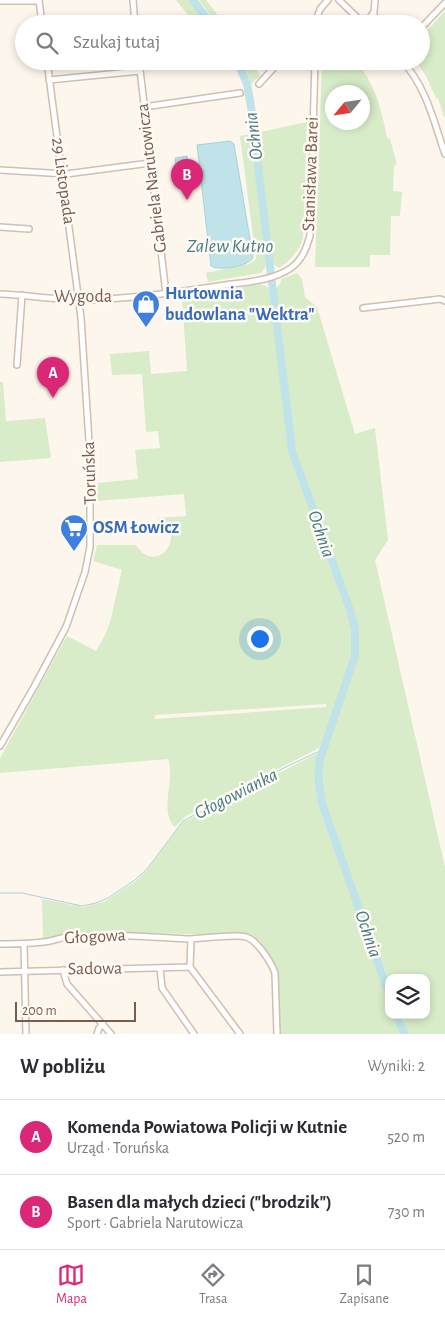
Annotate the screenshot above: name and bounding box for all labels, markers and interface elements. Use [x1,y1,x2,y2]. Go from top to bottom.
search box [15,15,430,70]
icon: search [33,29,61,57]
text: Szukaj tutaj [73,33,160,52]
north arrow [325,85,370,130]
street label: Gabriela Narutowicza [134,102,170,254]
water label: Ochnia [242,111,266,161]
street label: Stanisława Barei [300,116,322,232]
street label: 29 Listopada [48,136,78,226]
pin: B [171,159,203,200]
water label: Zalew Kutno [187,237,273,256]
place label: Hurtownia budowlana "Wektra" [165,285,315,324]
street label: Wygoda [54,288,112,306]
shop icon: Hurtownia budowlana "Wektra" [131,289,161,328]
pin: A [37,357,69,398]
street label: Toruńska [80,441,100,505]
water label: Ochnia [304,508,338,560]
supermarket icon: OSM Łowicz [59,513,89,552]
place label: OSM Łowicz [93,519,179,537]
your location [247,626,273,652]
water label: Głogowianka [191,765,281,823]
water label: Ochnia [351,908,385,960]
street label: Głogowa [64,926,126,948]
street label: Sadowa [68,960,122,978]
map controls [385,974,430,1019]
button: layers [385,974,430,1019]
scale bar [15,999,136,1022]
text: 200 m [22,1004,57,1018]
text: W pobliżu [20,1056,105,1077]
text: Wyniki: 2 [367,1058,425,1074]
text: Komenda Powiatowa Policji w Kutnie [67,1118,347,1137]
text: A [31,1129,41,1145]
text: 520 m [387,1129,425,1145]
text: Urząd · Toruńska [67,1140,169,1156]
text: Basen dla małych dzieci ("brodzik") [67,1193,332,1212]
text: B [31,1204,41,1220]
text: 730 m [388,1204,425,1220]
text: Sport · Gabriela Narutowicza [67,1215,243,1231]
tab: Mapa [56,1261,87,1308]
tab: Trasa [199,1261,227,1308]
tab: Zapisane [339,1261,389,1308]

